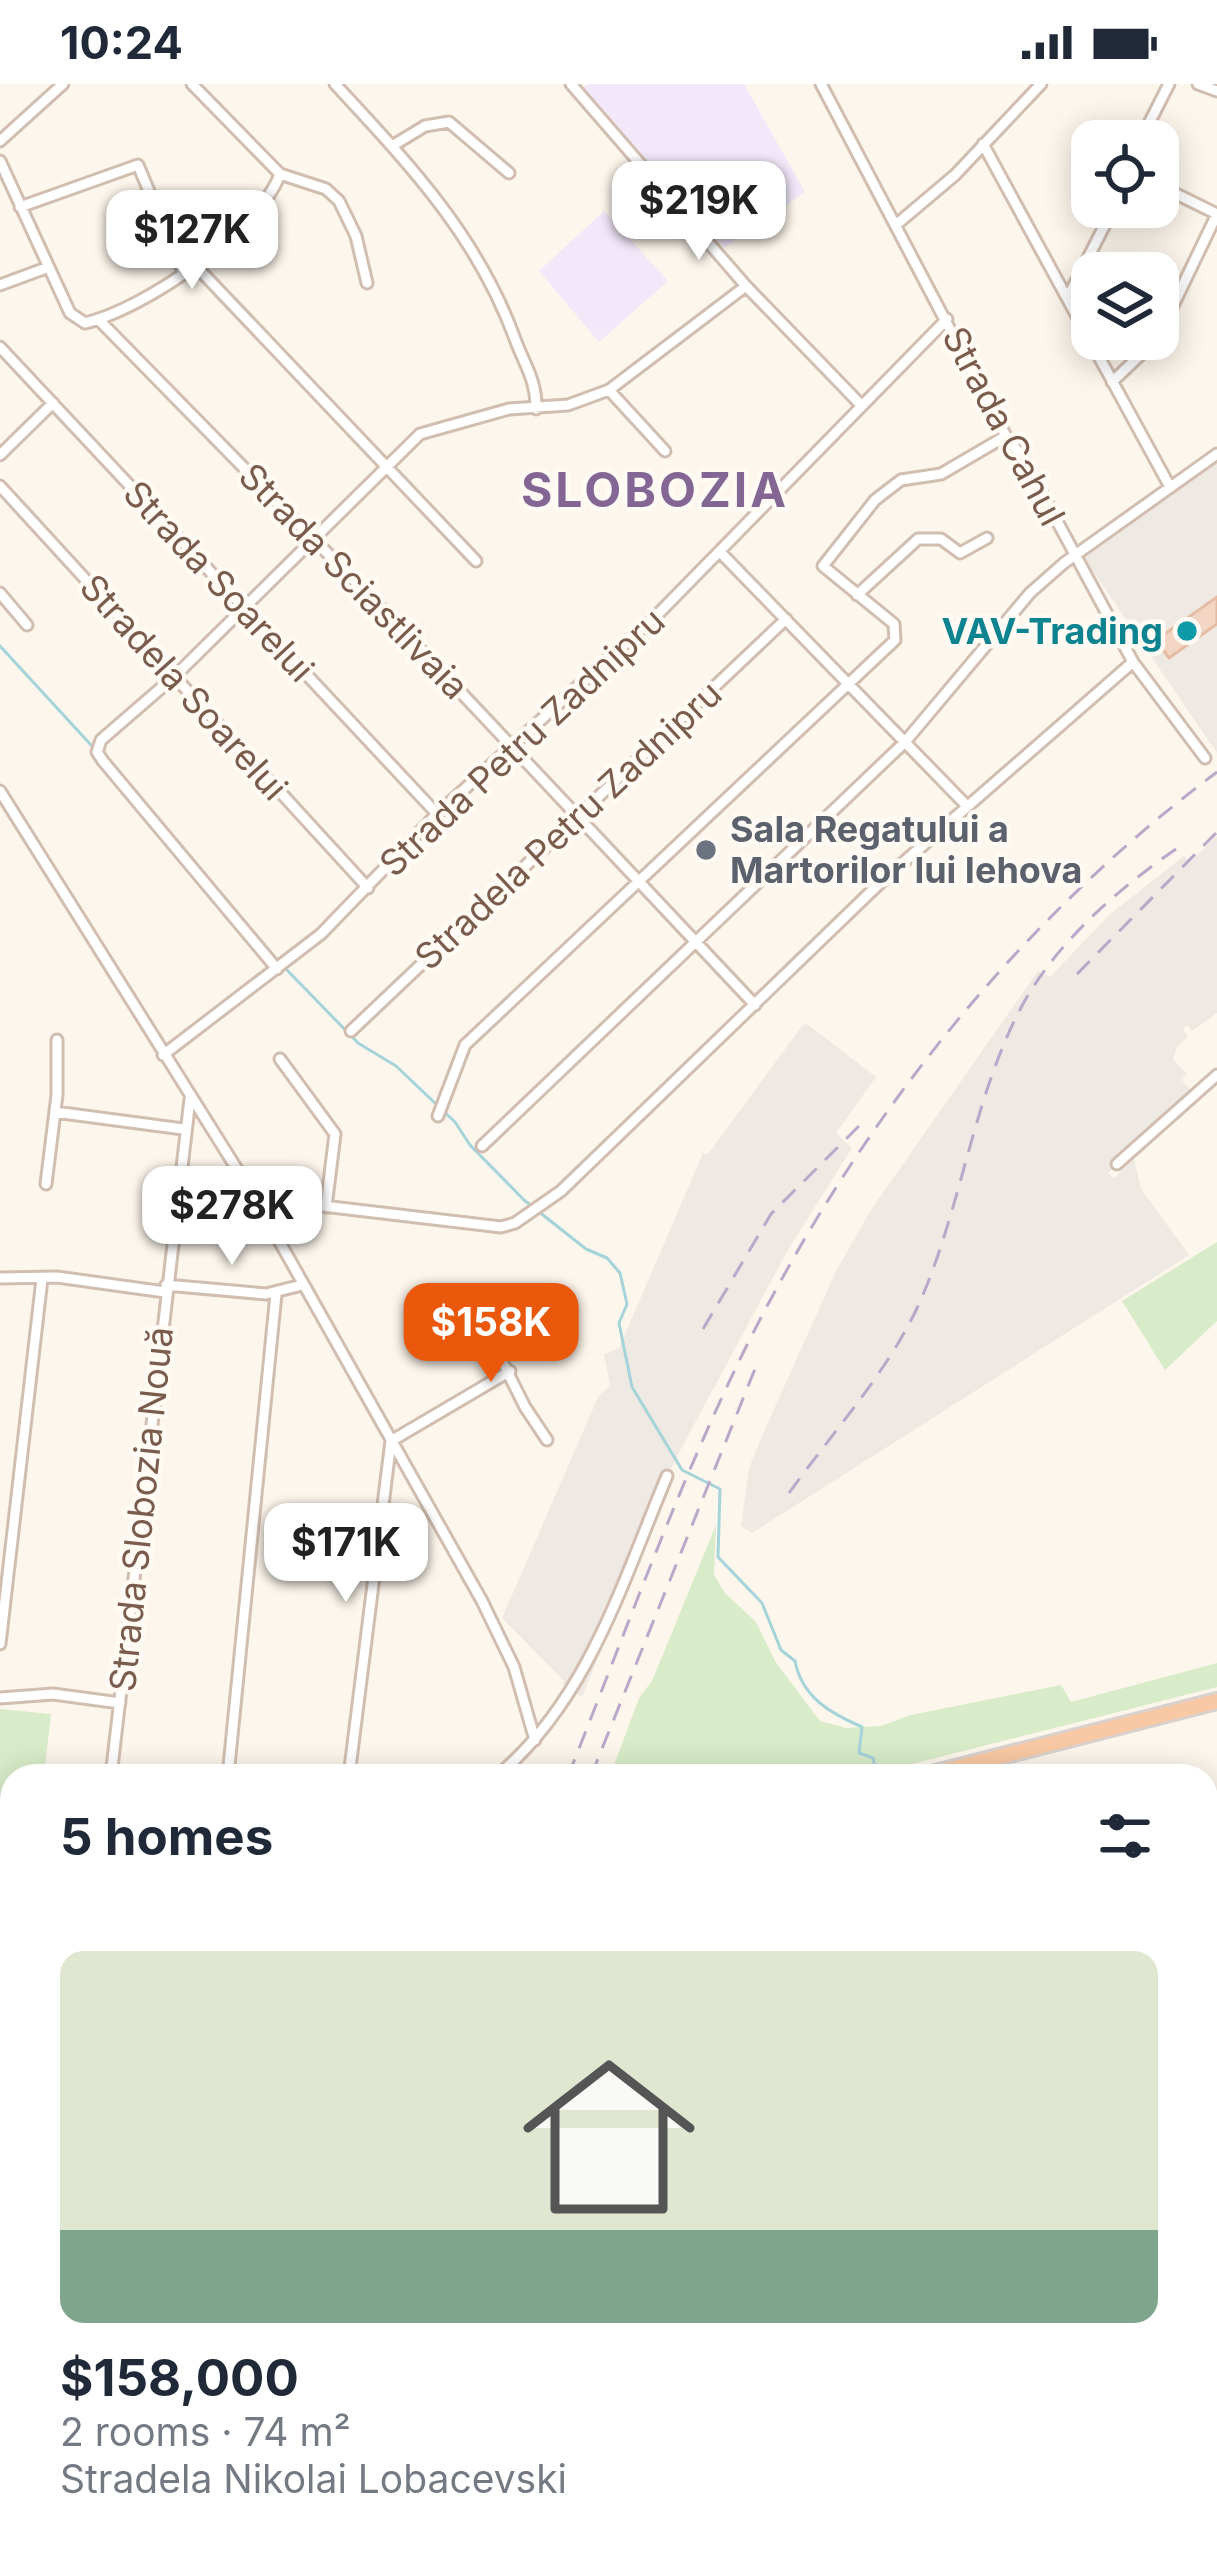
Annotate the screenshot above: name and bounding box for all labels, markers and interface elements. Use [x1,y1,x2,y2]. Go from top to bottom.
text: 10:24 [60,15,183,70]
map controls [1071,120,1179,360]
button: locate [1071,120,1179,228]
pin: $219K [615,161,783,263]
text: $219K [639,176,759,223]
pin: $127K [108,190,276,292]
text: $127K [133,205,251,252]
button: layers [1071,252,1179,360]
street label: Strada Cahul [933,319,1075,533]
street label: Strada Sciastlivaia [230,454,478,708]
district label: SLOBOZIA [521,460,789,519]
street label: Strada Soarelui [115,471,323,691]
street label: Stradela Soarelui [71,565,297,809]
street label: Strada Petru Zadnipru [370,599,674,885]
place label: VAV-Trading [941,609,1163,653]
marker: VAV-Trading [1174,618,1200,644]
street label: Stradela Petru Zadnipru [406,671,730,979]
place label: Sala Regatului a Martorilor lui Iehova [730,807,1082,892]
marker: Sala Regatului a Martorilor lui Iehova [693,837,719,863]
pin: $278K [148,1166,316,1268]
text: $278K [169,1181,295,1228]
pin: $158K [407,1283,575,1385]
text: $158K [431,1298,551,1345]
street label: Strada Slobozia Nouă [100,1324,182,1694]
pin: $171K [262,1503,430,1605]
text: $171K [291,1518,401,1565]
icon: filters [1092,1803,1158,1869]
text: 5 homes [60,1806,273,1867]
icon: home [501,2029,717,2245]
text: $158,000 [60,2347,299,2408]
text: 2 rooms · 74 m² [60,2408,351,2455]
text: Stradela Nikolai Lobacevski [60,2455,567,2502]

